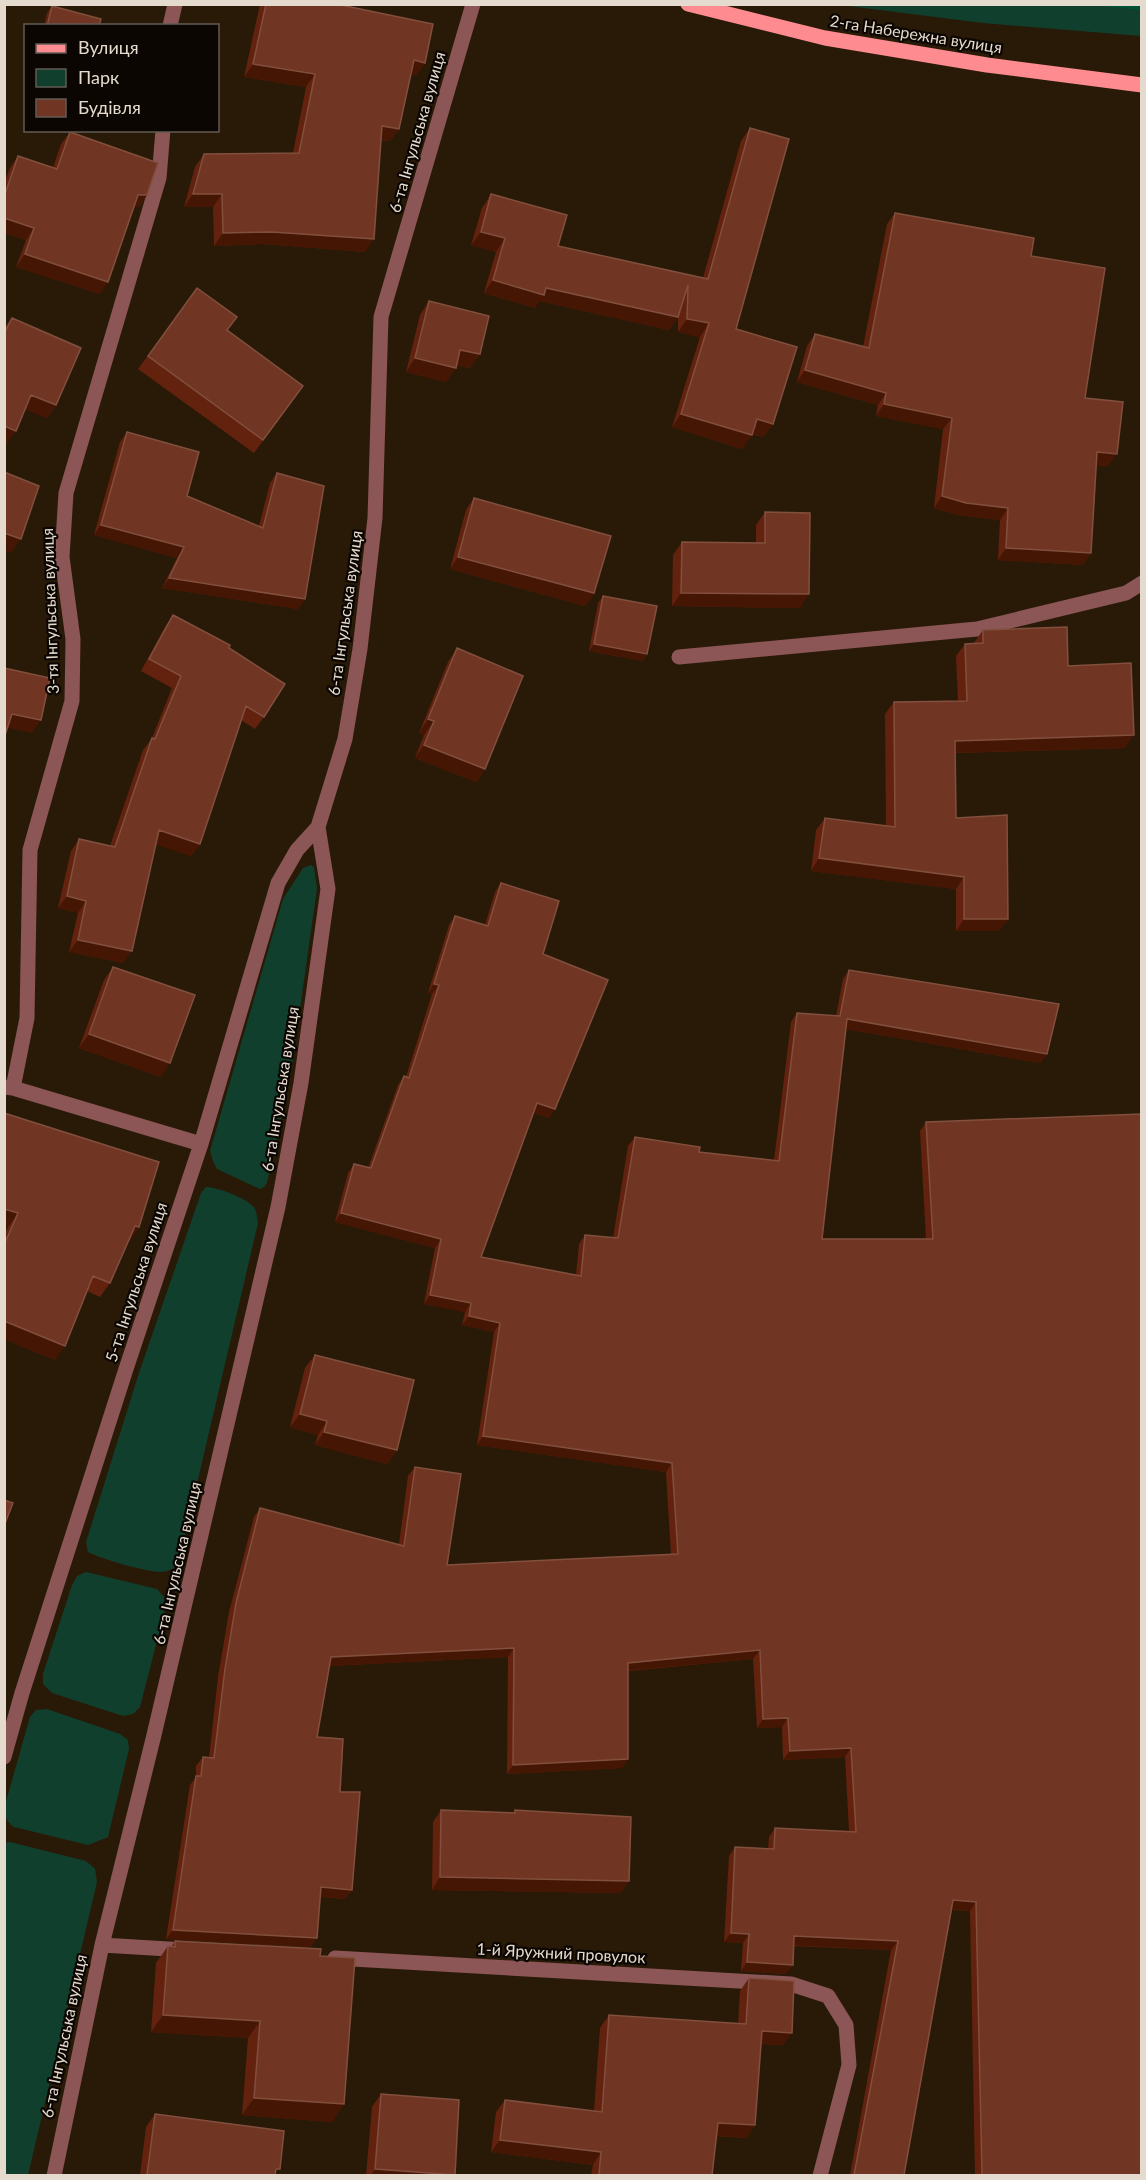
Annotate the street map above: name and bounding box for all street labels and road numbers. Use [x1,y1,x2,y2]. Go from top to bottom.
street label: 2-га Набережна вулиця [829,11,1003,56]
street label: 6-та Інгульська вулиця [384,49,449,214]
street label: 3-тя Інгульська вулиця [37,528,62,694]
street label: 6-та Інгульська вулиця [324,529,365,697]
street label: 6-та Інгульська вулиця [257,1005,302,1173]
street label: 5-та Інгульська вулиця [101,1200,170,1364]
street label: 6-та Інгульська вулиця [149,1480,204,1646]
street label: 1-й Яружний провулок [476,1939,647,1966]
street label: 6-та Інгульська вулиця [37,1953,90,2119]

